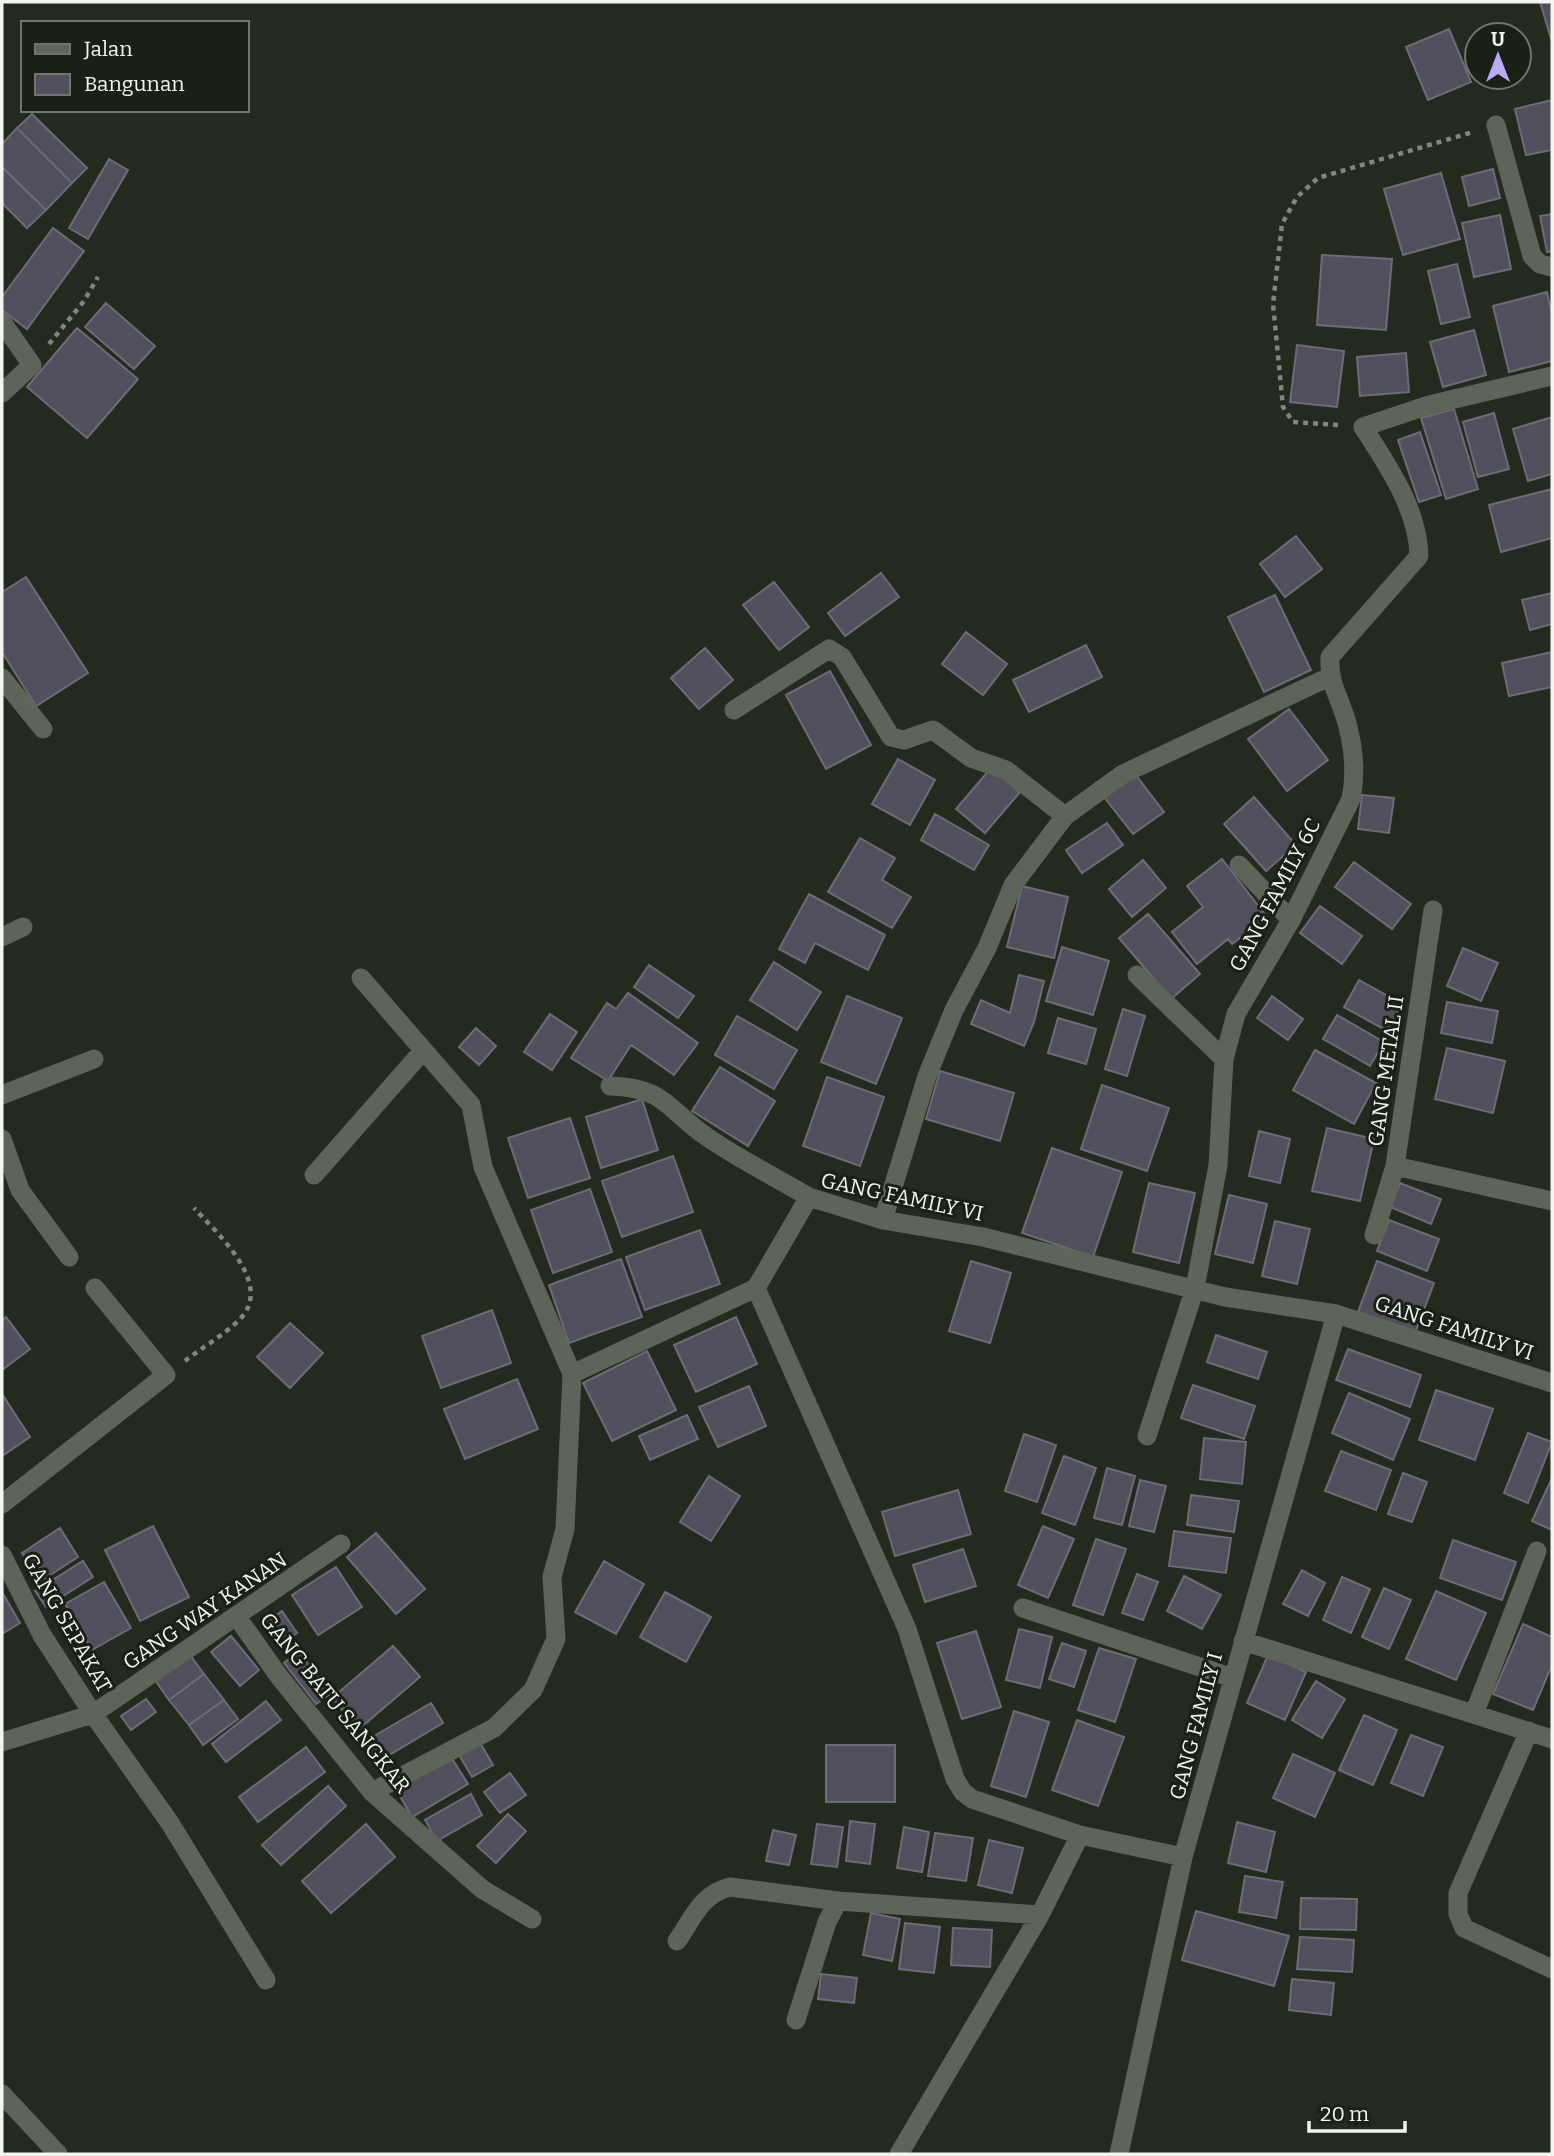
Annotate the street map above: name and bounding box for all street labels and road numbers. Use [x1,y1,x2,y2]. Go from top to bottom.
street label: GANG FAMILY 6C [1224,814,1326,976]
street label: GANG METAL II [1363,994,1409,1148]
street label: GANG FAMILY VI [818,1167,986,1227]
street label: GANG FAMILY VI [1371,1290,1537,1366]
street label: GANG WAY KANAN [118,1547,292,1675]
street label: GANG SEPAKAT [17,1549,117,1697]
street label: GANG BATU SANGKAR [254,1608,416,1799]
street label: GANG FAMILY I [1164,1650,1228,1802]

